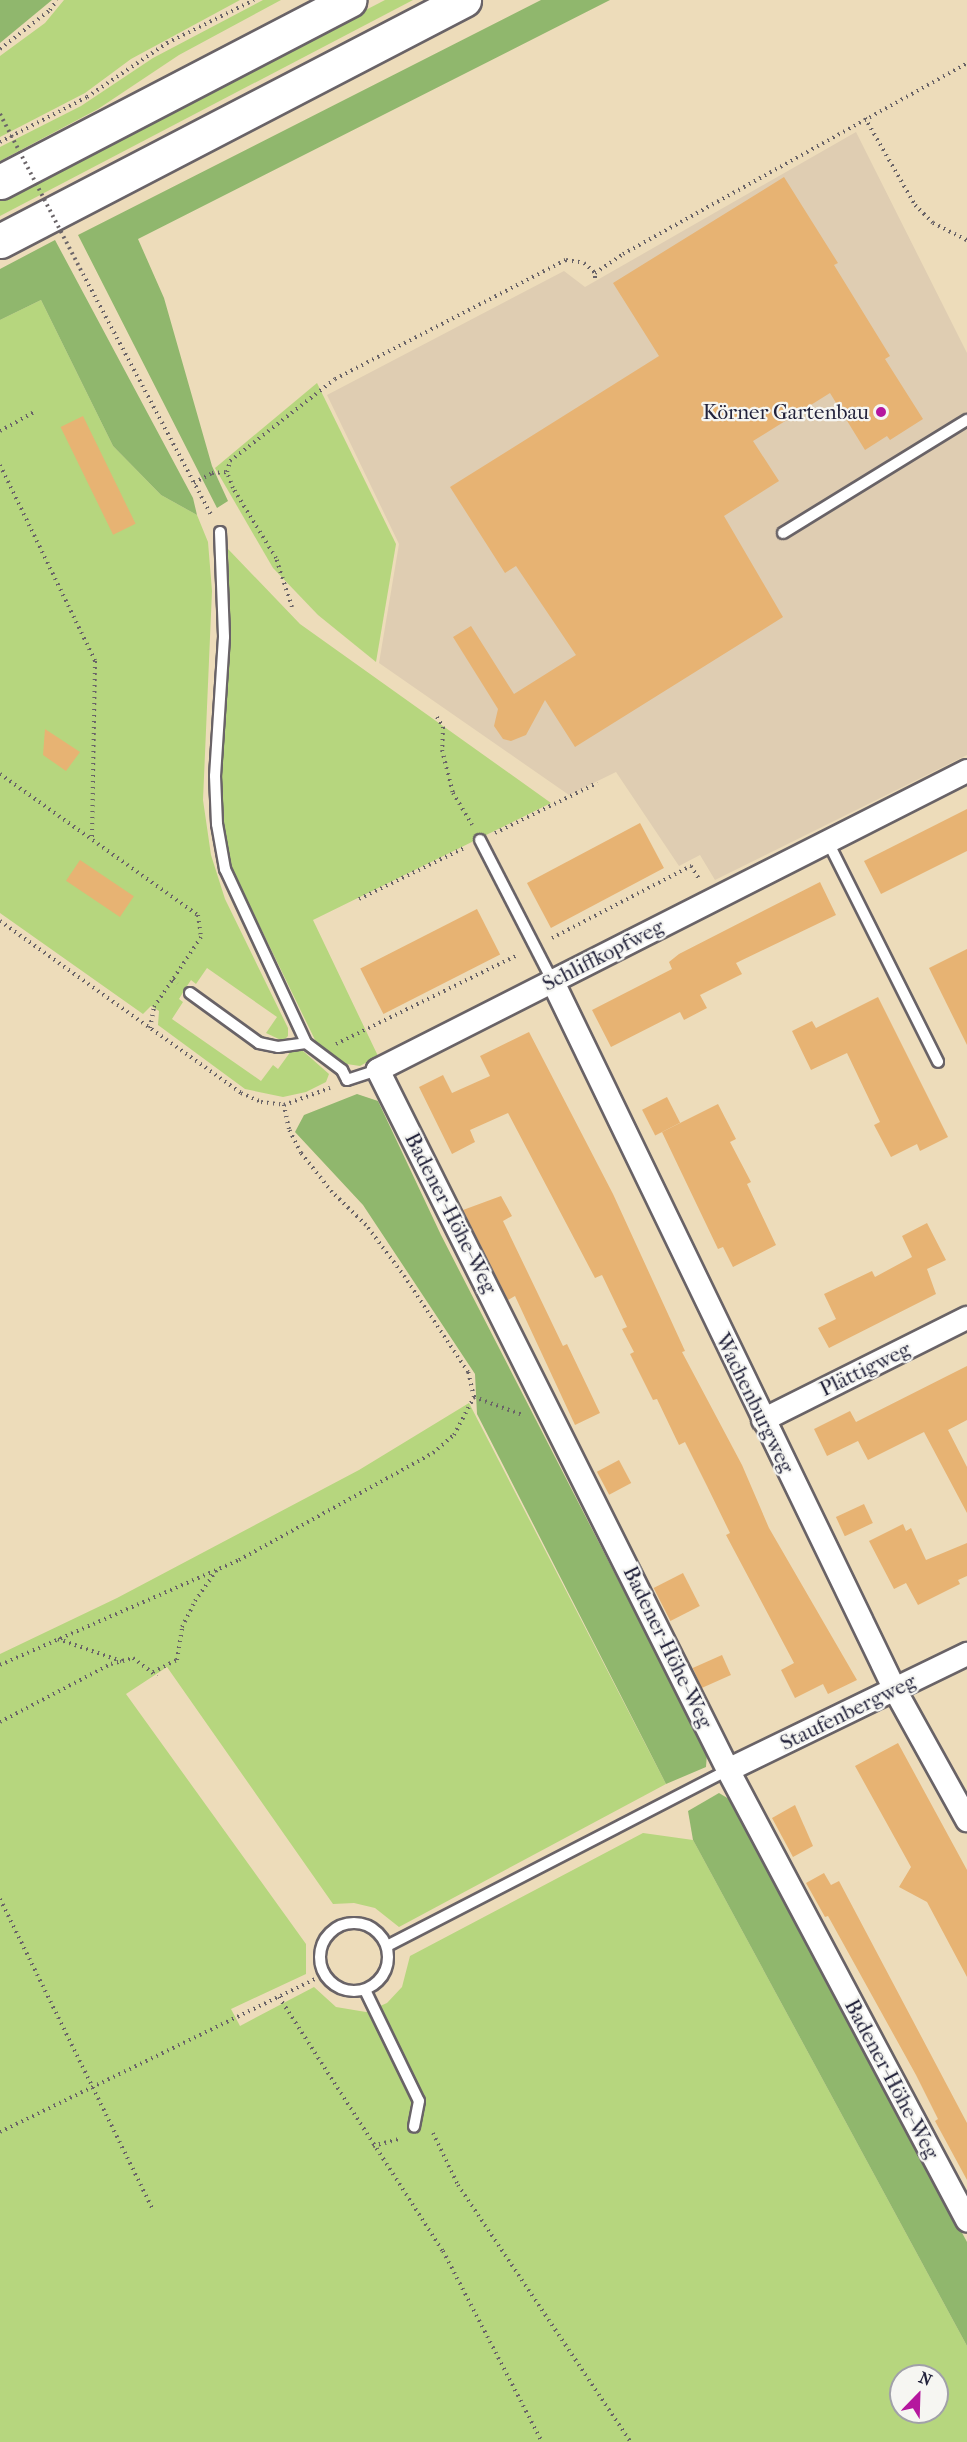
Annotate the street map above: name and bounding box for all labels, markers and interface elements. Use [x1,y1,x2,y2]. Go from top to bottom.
place label: Körner Gartenbau [703,399,869,425]
marker: Körner Gartenbau [874,405,888,419]
street label: Schliffkopfweg [538,914,668,996]
street label: Badener-Höhe-Weg [400,1128,502,1298]
street label: Wachenburgweg [710,1329,800,1477]
street label: Plättigweg [816,1336,914,1402]
street label: Badener-Höhe-Weg [618,1562,718,1732]
street label: Staufenbergweg [776,1668,920,1756]
street label: Badener-Höhe-Weg [839,1995,945,2163]
north arrow [889,2364,949,2424]
text: N [916,2368,935,2390]

